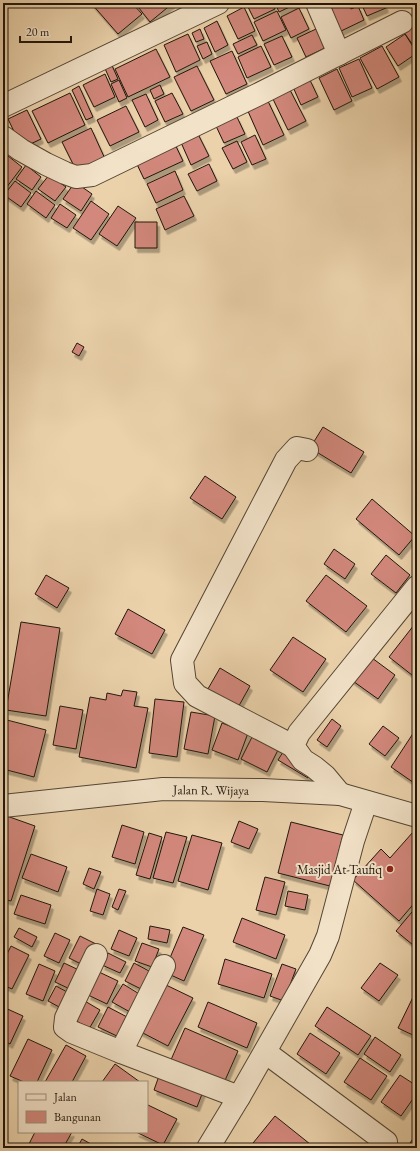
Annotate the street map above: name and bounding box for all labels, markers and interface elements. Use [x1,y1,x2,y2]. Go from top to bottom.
scale bar [20,18,71,44]
text: 20 m [26,24,50,40]
street label: Jalan R. Wijaya [172,781,250,799]
place label: Masjid At-Taufiq [297,861,382,878]
marker: Masjid At-Taufiq [385,864,395,874]
legend [18,1081,148,1133]
text: Jalan [53,1089,78,1105]
text: Bangunan [54,1109,102,1125]

